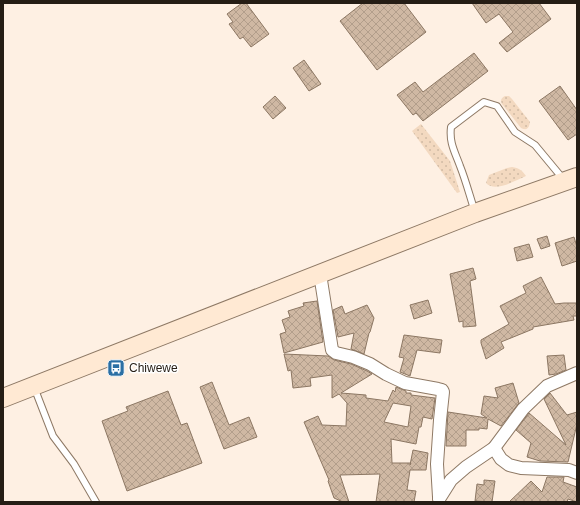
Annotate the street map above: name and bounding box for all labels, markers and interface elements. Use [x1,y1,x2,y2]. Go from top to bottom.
bus stop icon: Chiwewe [106,358,126,378]
place label: Chiwewe [129,361,178,375]

